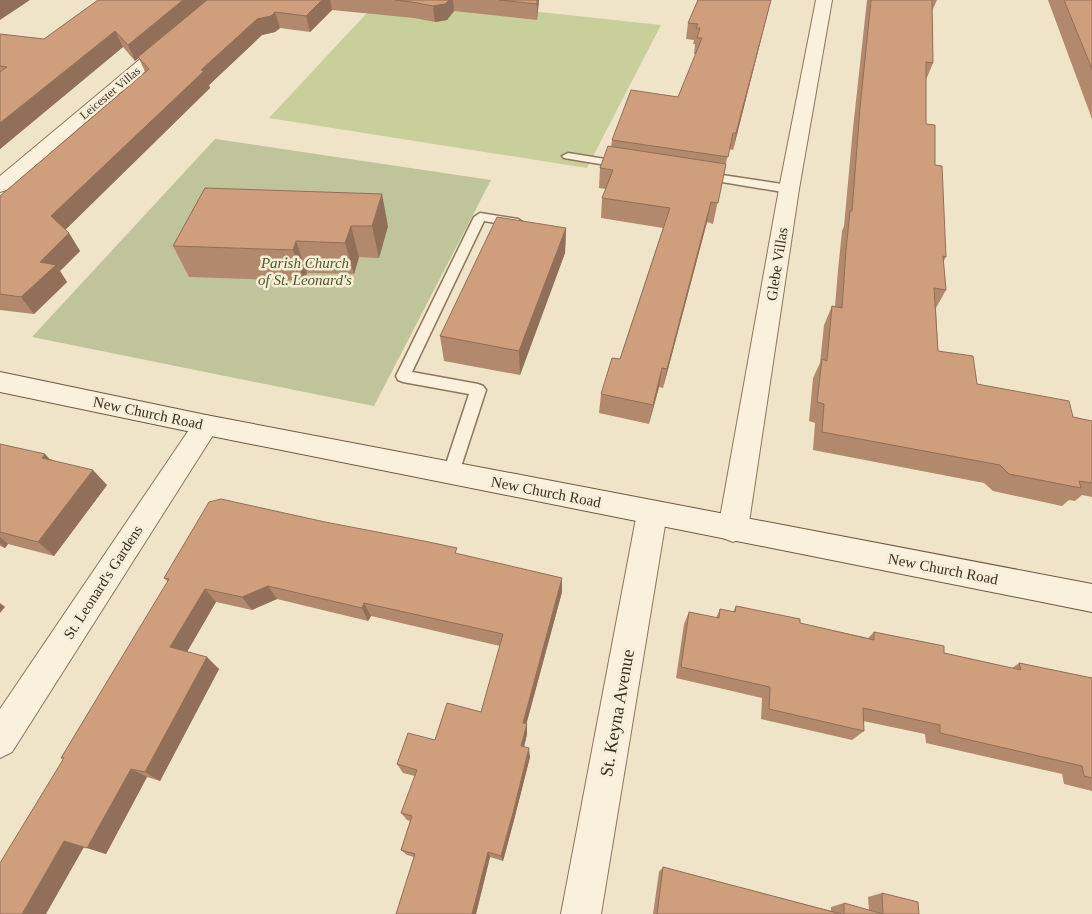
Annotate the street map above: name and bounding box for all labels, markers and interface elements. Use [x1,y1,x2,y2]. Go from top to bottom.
street label: Leicester Villas [77,63,143,122]
street label: Glebe Villas [763,226,791,302]
park label: Parish Church of St. Leonard's [258,255,352,288]
street label: New Church Road [92,394,205,433]
street label: New Church Road [490,473,603,511]
street label: St. Leonard's Gardens [60,522,146,642]
street label: New Church Road [887,550,1000,588]
street label: St. Keyna Avenue [596,648,638,778]

